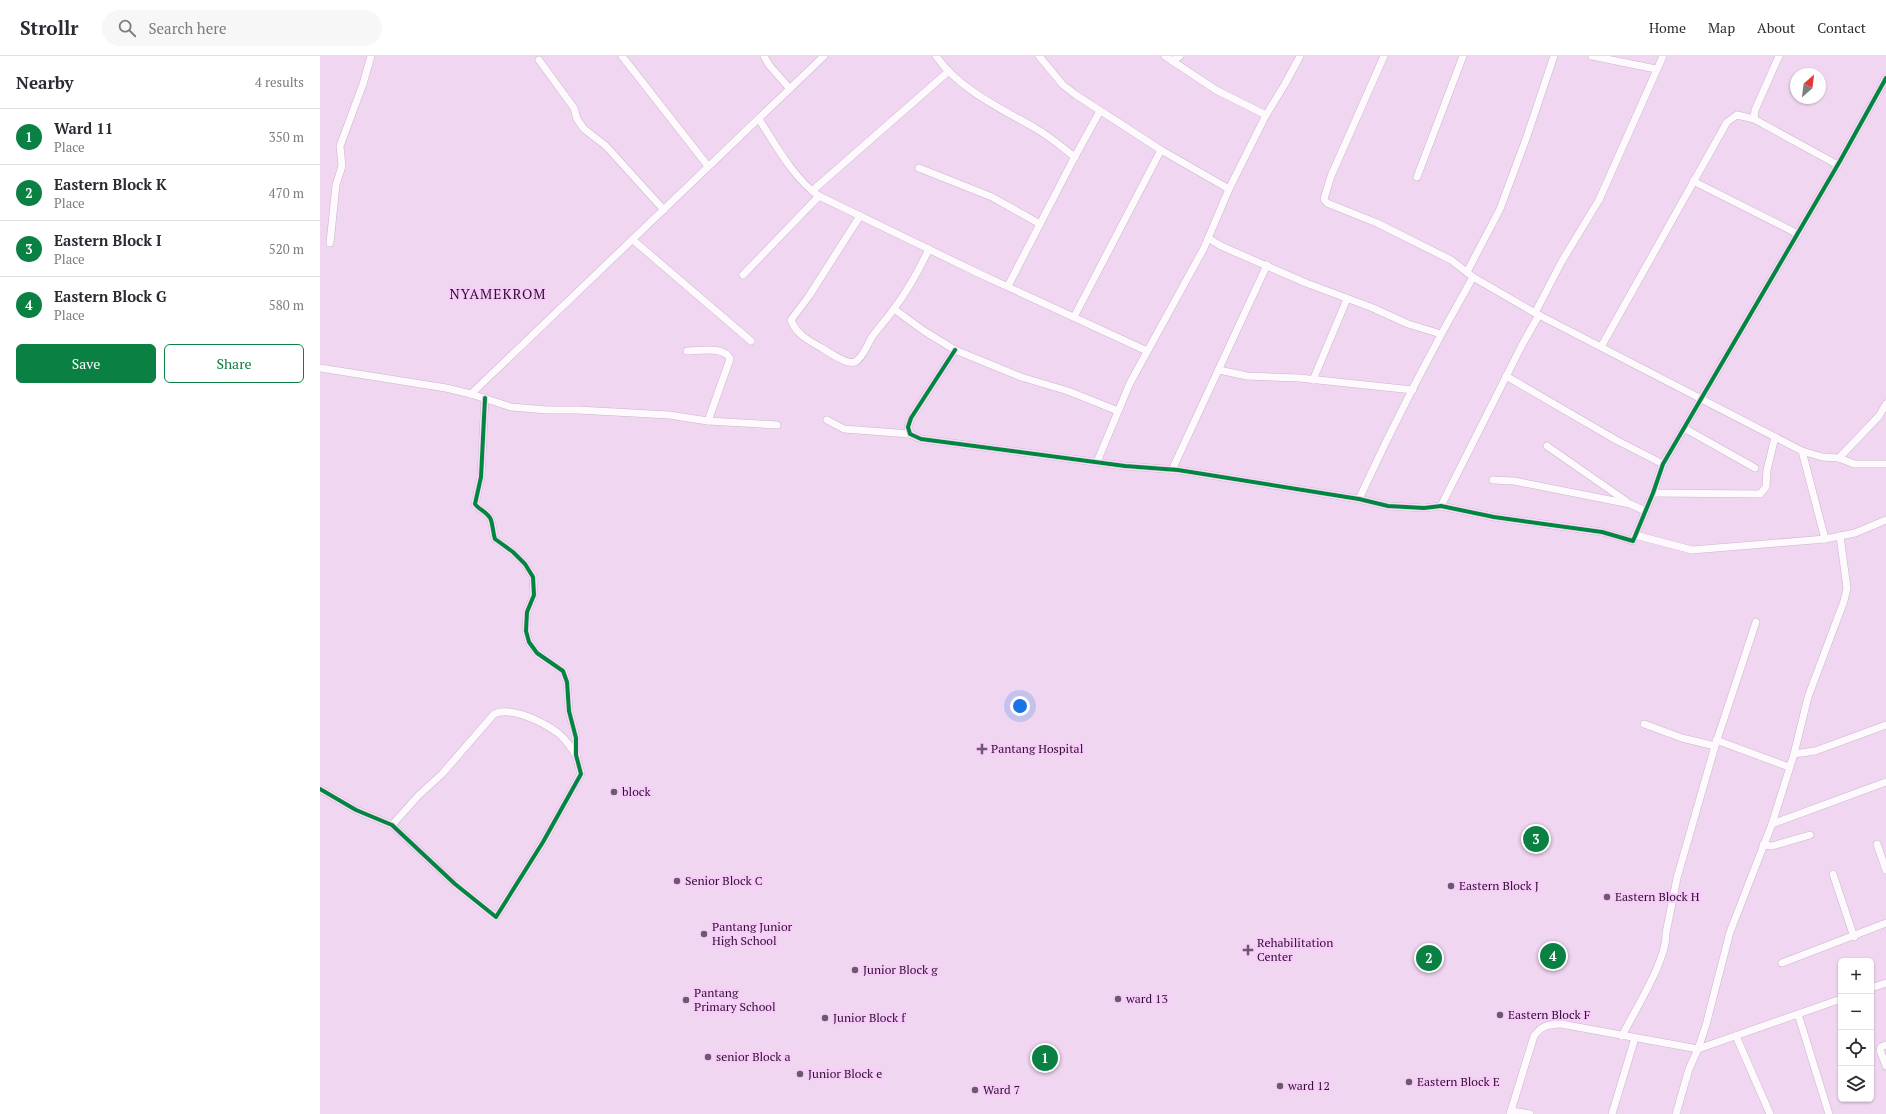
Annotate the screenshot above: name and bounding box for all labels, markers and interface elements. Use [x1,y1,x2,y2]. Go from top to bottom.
search box [102,10,382,46]
text: Strollr [20,15,78,40]
icon: search [116,17,138,39]
text: Search here [148,18,226,38]
text: Home [1649,18,1686,37]
text: Map [1708,18,1735,37]
text: About [1757,18,1795,37]
text: Contact [1817,18,1866,37]
north arrow [1790,68,1826,104]
text: Nearby [16,71,74,94]
text: 4 results [255,73,304,91]
text: Ward 11 [54,118,113,138]
text: 1 [25,128,33,146]
text: 350 m [269,128,304,146]
text: Place [54,138,85,156]
text: Eastern Block K [54,174,167,194]
text: 2 [25,184,33,202]
text: 470 m [269,184,304,202]
text: Place [54,194,85,212]
text: Eastern Block I [54,230,162,250]
text: 3 [25,240,33,258]
text: 520 m [269,240,304,258]
text: Place [54,250,85,268]
district label: NYAMEKROM [450,284,546,303]
text: Eastern Block G [54,286,167,306]
text: 4 [25,296,33,314]
text: 580 m [269,296,304,314]
text: Place [54,306,85,324]
button: Save [16,344,156,383]
button: Share [164,344,304,383]
your location [1010,696,1030,716]
place label: Pantang Hospital [991,741,1084,756]
marker: Pantang Hospital [976,743,988,755]
place label: block [622,784,651,799]
marker: block [609,787,619,797]
pin: 3 [1523,824,1549,854]
place label: Senior Block C [685,873,763,888]
marker: Senior Block C [672,876,682,886]
place label: Eastern Block J [1459,878,1539,893]
marker: Eastern Block J [1446,881,1456,891]
place label: Eastern Block H [1615,889,1700,904]
marker: Eastern Block H [1602,892,1612,902]
place label: Pantang Junior High School [712,919,793,948]
marker: Pantang Junior High School [699,929,709,939]
place label: Rehabilitation Center [1257,935,1333,964]
pin: 4 [1540,941,1566,971]
pin: 2 [1416,943,1442,973]
marker: Rehabilitation Center [1242,944,1254,956]
map controls [1838,958,1874,1102]
button: + [1838,958,1874,994]
place label: Junior Block g [863,962,938,977]
marker: Junior Block g [850,965,860,975]
place label: Pantang Primary School [694,985,776,1014]
place label: ward 13 [1125,991,1168,1006]
marker: ward 13 [1113,994,1123,1004]
button: − [1838,994,1874,1030]
marker: Pantang Primary School [681,995,691,1005]
place label: Eastern Block F [1508,1007,1590,1022]
place label: Junior Block f [833,1010,906,1025]
marker: Eastern Block F [1495,1010,1505,1020]
marker: Junior Block f [820,1013,830,1023]
button: locate [1838,1030,1874,1066]
pin: 1 [1032,1043,1058,1073]
place label: senior Block a [716,1049,791,1064]
marker: senior Block a [703,1052,713,1062]
place label: Junior Block e [808,1066,882,1081]
button: layers [1838,1066,1874,1102]
marker: Junior Block e [795,1069,805,1079]
place label: Eastern Block E [1417,1074,1500,1089]
marker: Eastern Block E [1404,1077,1414,1087]
place label: ward 12 [1287,1078,1330,1093]
marker: ward 12 [1275,1081,1285,1091]
place label: Ward 7 [983,1082,1020,1097]
marker: Ward 7 [970,1085,980,1095]

